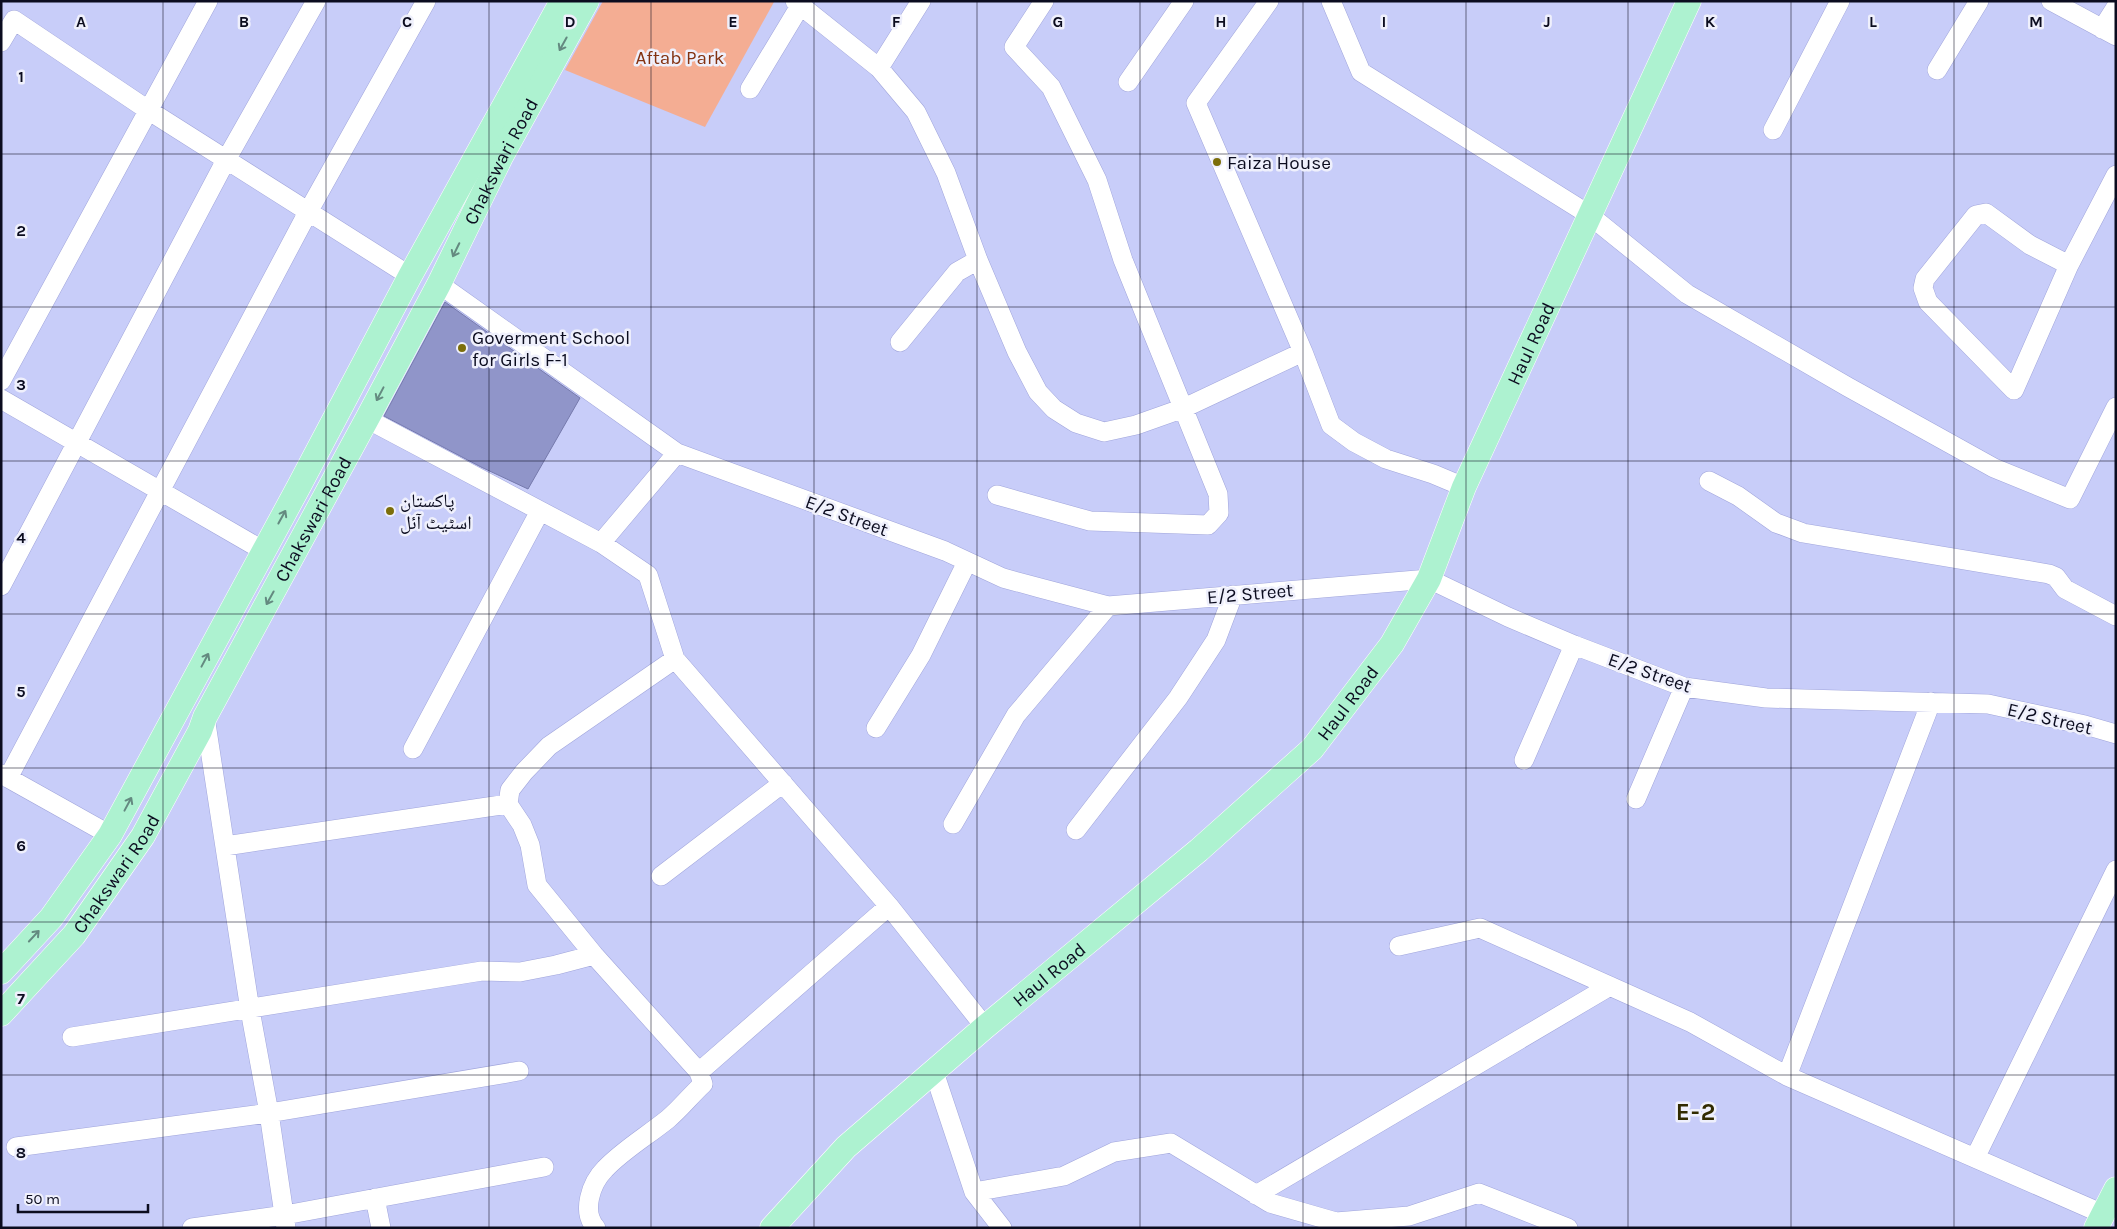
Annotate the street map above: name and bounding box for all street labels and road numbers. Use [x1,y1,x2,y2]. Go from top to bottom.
street label: Chakswari Road [460,95,543,229]
street label: Haul Road [1503,299,1560,389]
street label: Chakswari Road [271,453,356,586]
street label: E/2 Street [802,491,891,541]
street label: E/2 Street [1206,579,1294,609]
street label: E/2 Street [1605,648,1694,697]
street label: Haul Road [1313,661,1384,745]
street label: E/2 Street [2005,699,2094,739]
street label: Chakswari Road [69,811,165,938]
street label: Haul Road [1008,938,1090,1012]

